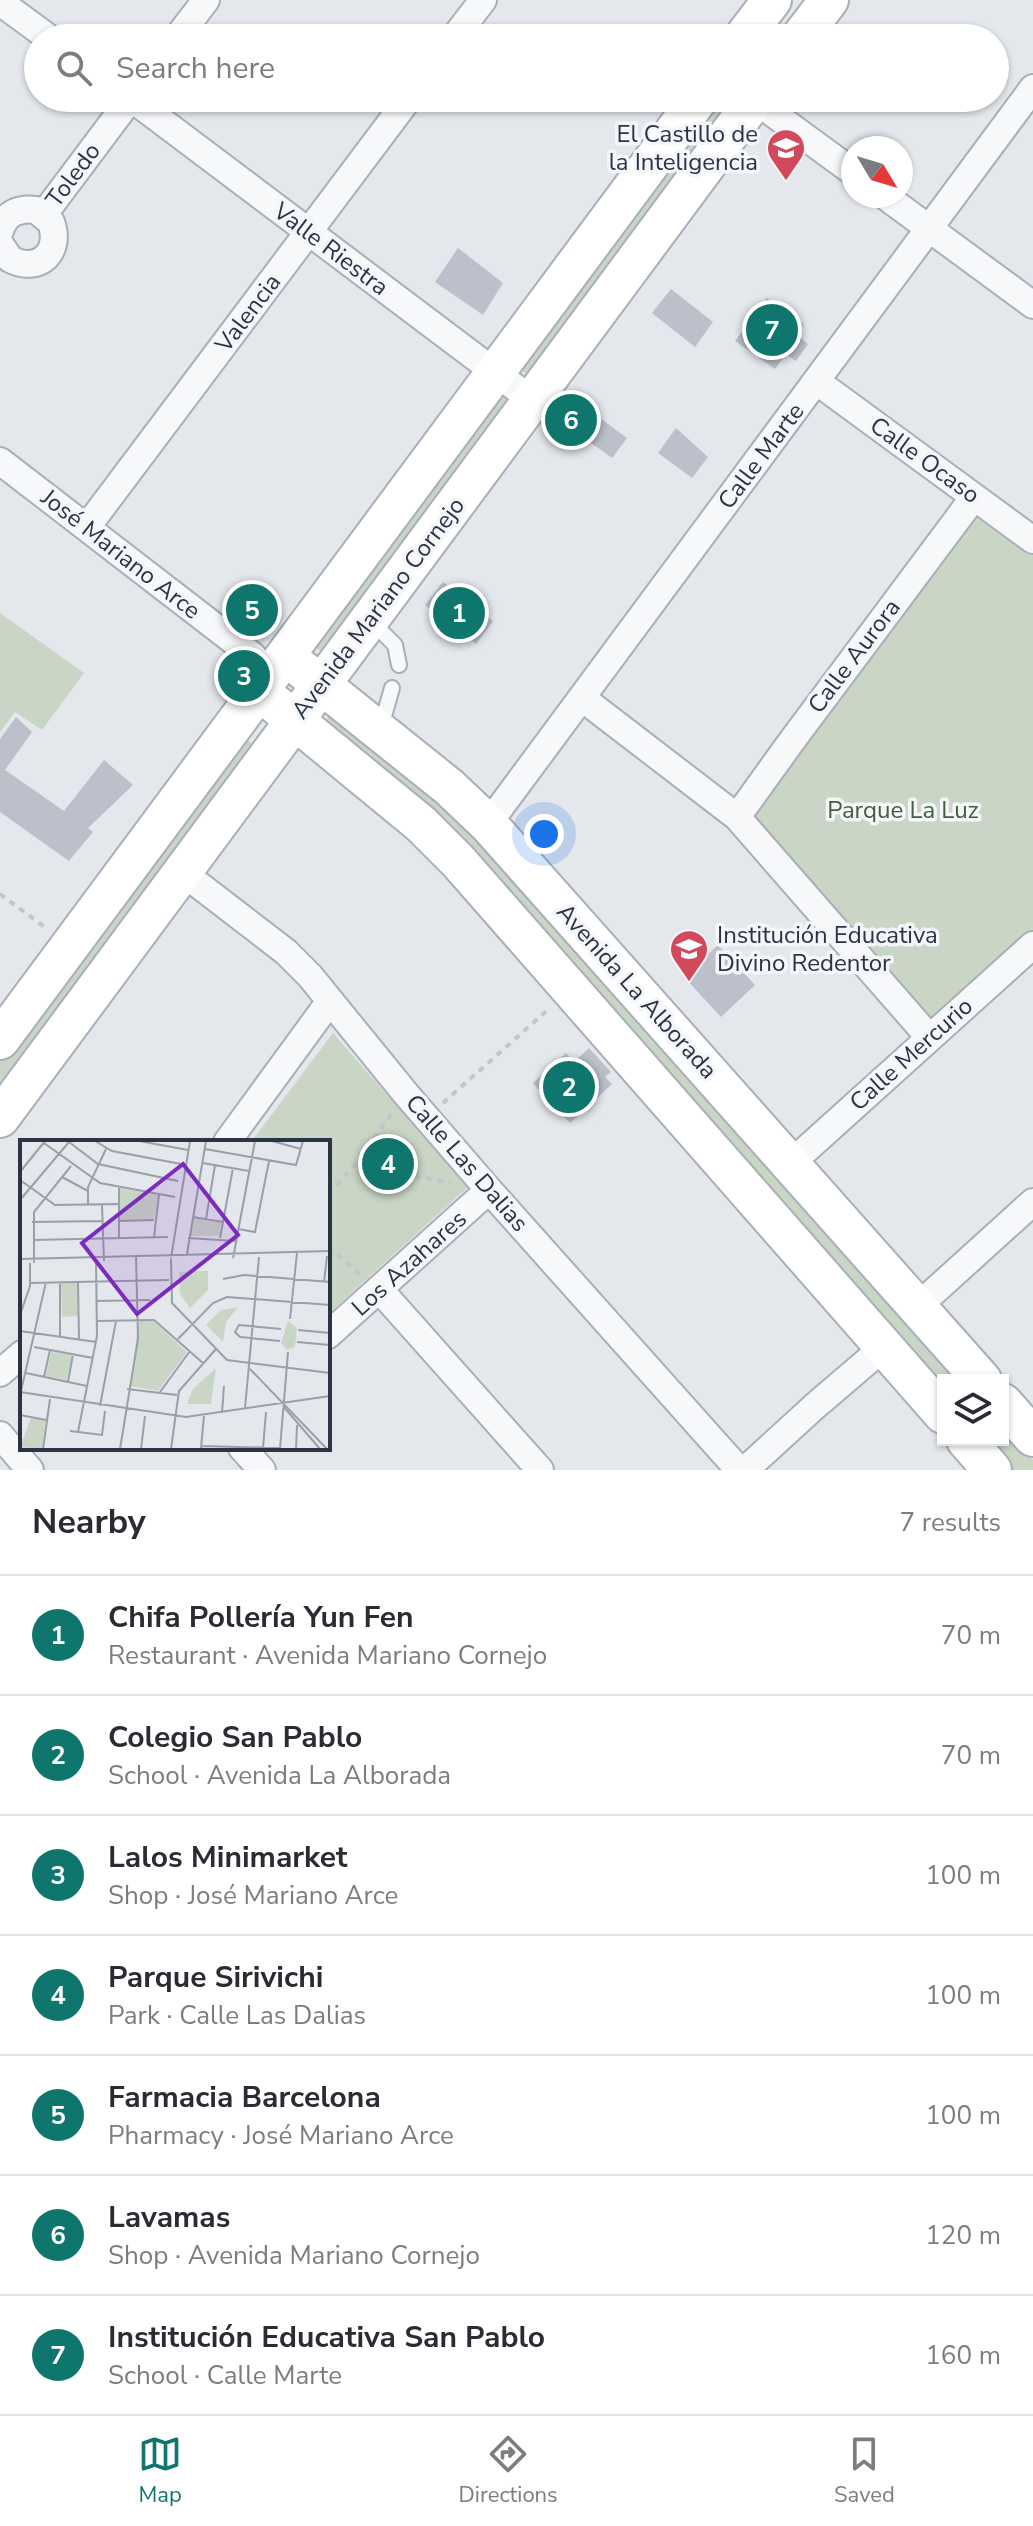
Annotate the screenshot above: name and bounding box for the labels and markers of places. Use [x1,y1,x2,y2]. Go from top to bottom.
place label: El Castillo de la Inteligencia [609,118,758,178]
school or university icon: El Castillo de la Inteligencia [765,127,807,182]
pin: 7 [746,300,798,360]
pin: 6 [545,390,597,450]
pin: 5 [226,580,278,640]
pin: 1 [433,583,485,643]
pin: 3 [218,646,270,706]
place label: Institución Educativa Divino Redentor [717,919,938,979]
school or university icon: Institución Educativa Divino Redentor [668,928,710,983]
pin: 2 [543,1057,595,1117]
pin: 4 [362,1134,414,1194]

